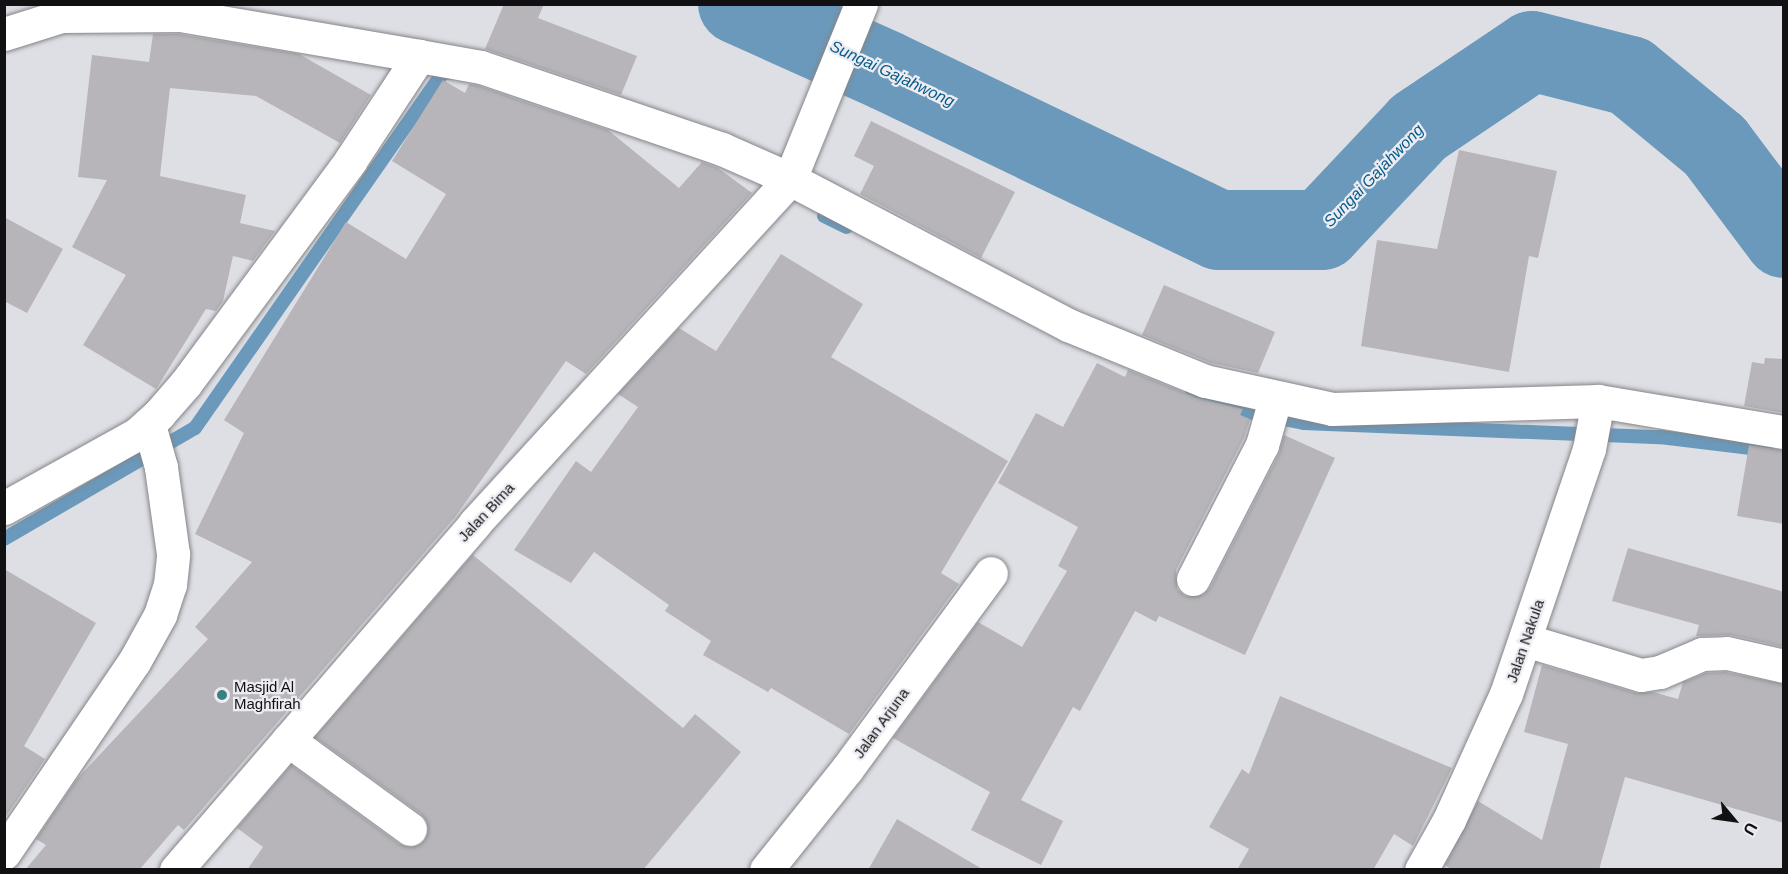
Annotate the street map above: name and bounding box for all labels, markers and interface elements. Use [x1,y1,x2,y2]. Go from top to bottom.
water label: Sungai Gajahwong [827,37,957,111]
water label: Sungai Gajahwong [1320,121,1428,231]
street label: Jalan Bima [454,479,518,545]
street label: Jalan Nakula [1502,597,1548,685]
place label: Masjid Al Maghfirah [234,677,301,712]
street label: Jalan Arjuna [849,684,913,762]
marker: Masjid Al Maghfirah [215,688,229,702]
north arrow [1704,790,1764,850]
text: U [1740,820,1760,838]

